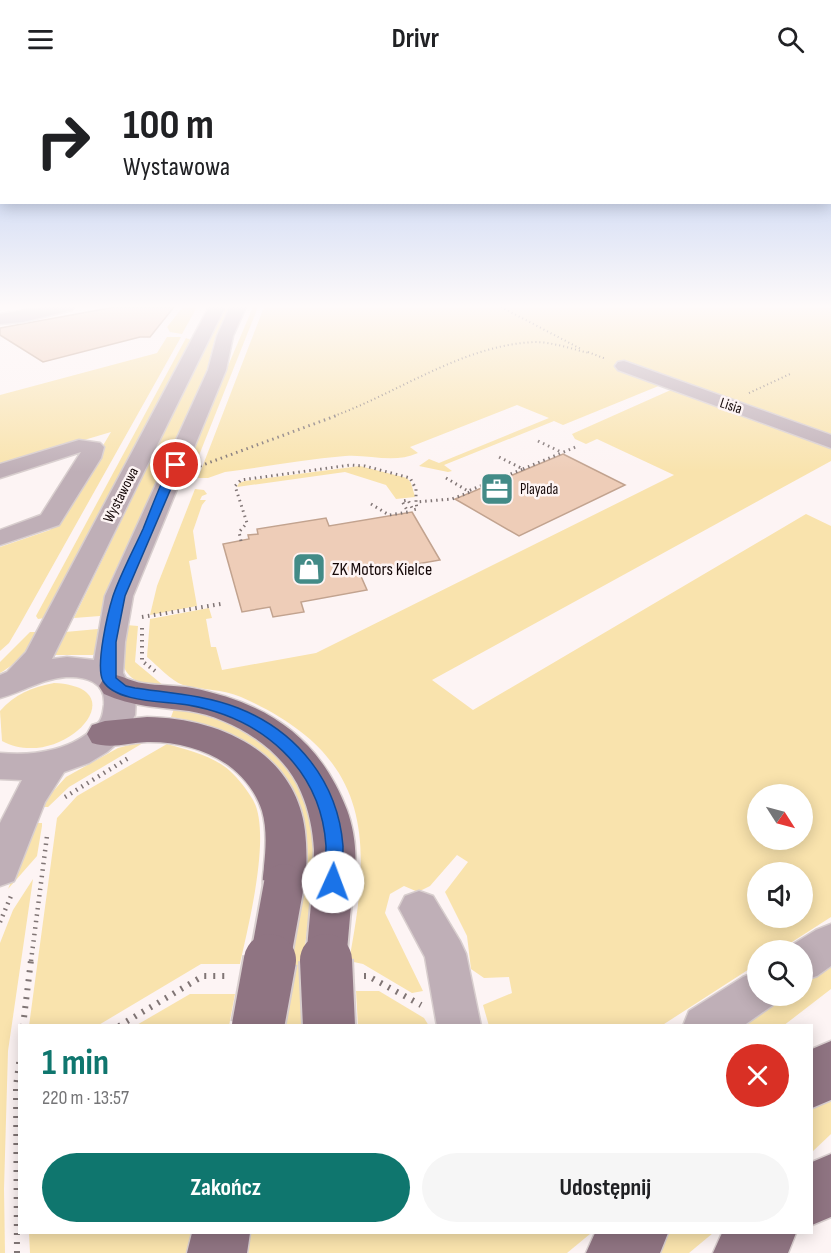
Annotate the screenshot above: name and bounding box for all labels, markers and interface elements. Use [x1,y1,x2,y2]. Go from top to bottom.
icon: menu [24,23,57,56]
text: Drivr [392,23,439,55]
icon: search [774,23,807,56]
text: 100 m [123,100,214,151]
icon: right [24,102,102,180]
text: Wystawowa [123,151,230,183]
street label: Lisia [717,394,745,419]
pin [150,439,201,490]
icon: arrive [159,448,192,481]
street label: Wystawowa [99,464,143,526]
office icon: Playada [479,471,515,507]
place label: Playada [520,480,558,499]
shop icon: ZK Motors Kielce [291,551,327,587]
place label: ZK Motors Kielce [332,559,432,580]
north arrow [747,784,813,850]
map controls [747,784,813,1006]
position arrow [301,850,365,914]
button: sound [747,862,813,928]
button: search [747,940,813,1006]
text: 1 min [42,1042,109,1085]
button: close [726,1044,789,1107]
text: 220 m · 13:57 [42,1086,129,1110]
button: Zakończ [42,1153,410,1222]
button: Udostępnij [422,1153,789,1222]

